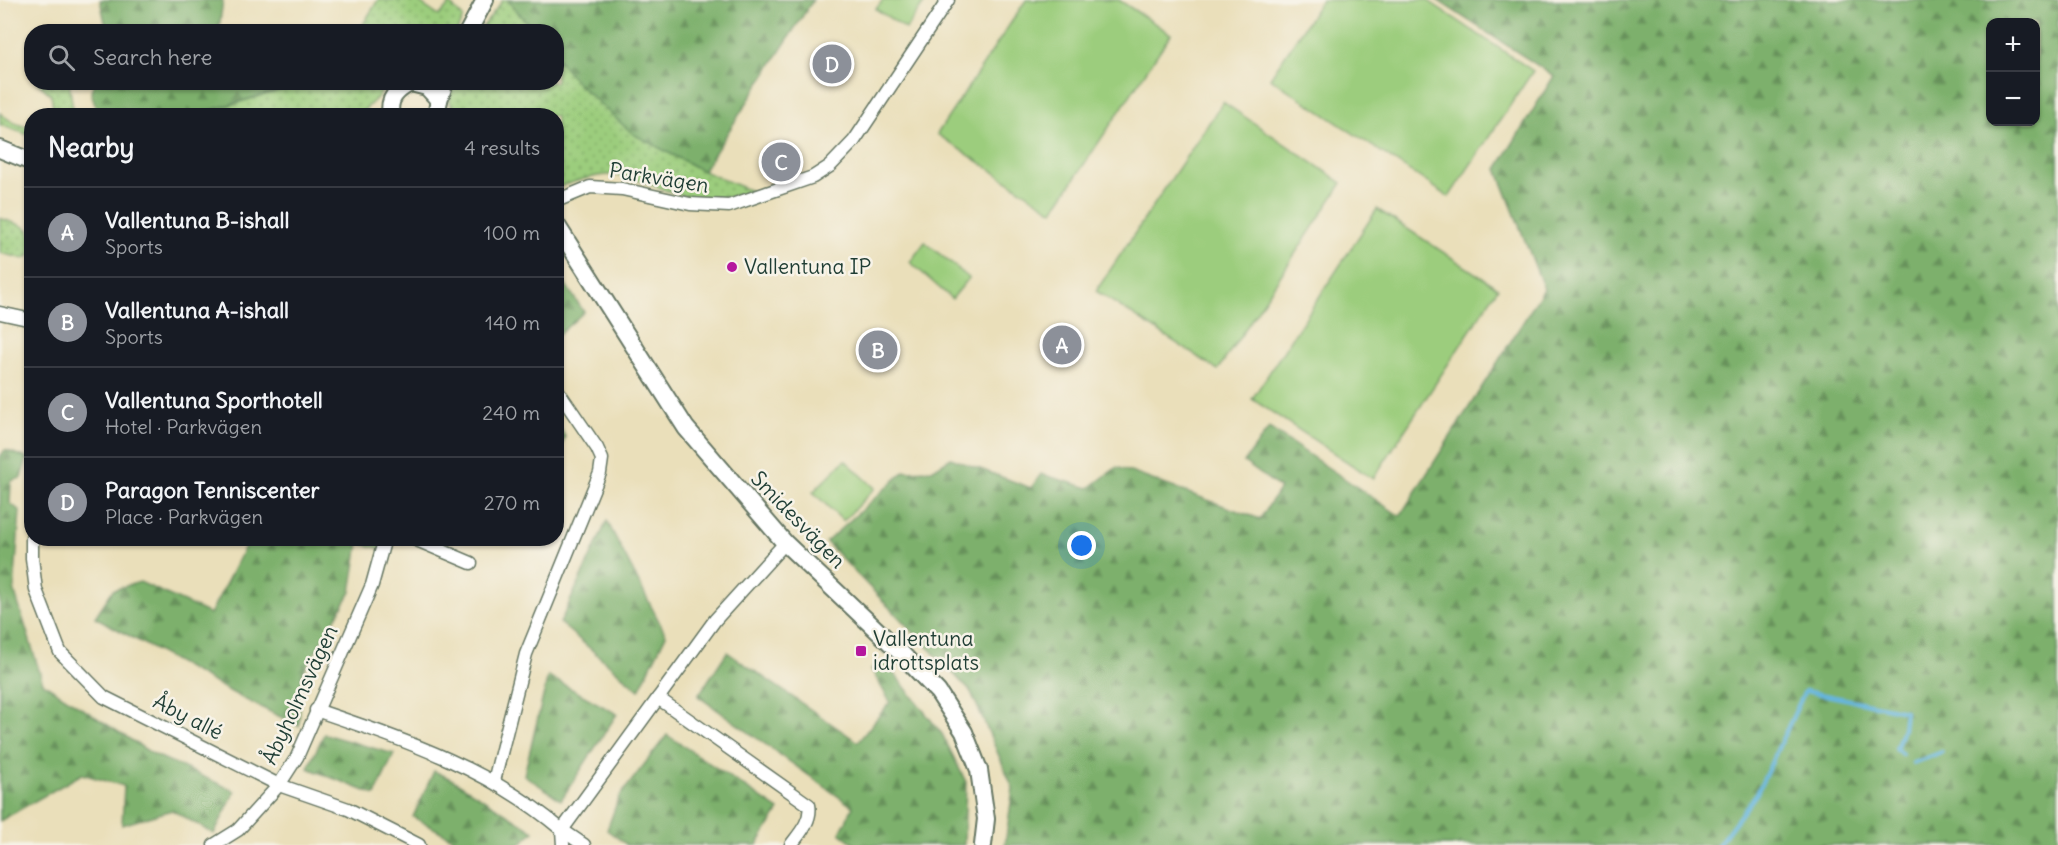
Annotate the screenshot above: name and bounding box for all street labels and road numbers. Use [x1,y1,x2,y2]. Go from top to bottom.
street label: Parkvägen [607,156,711,199]
street label: Smidesvägen [745,465,852,574]
street label: Åbyholmsvägen [255,621,344,769]
street label: Åby allé [149,688,228,746]

